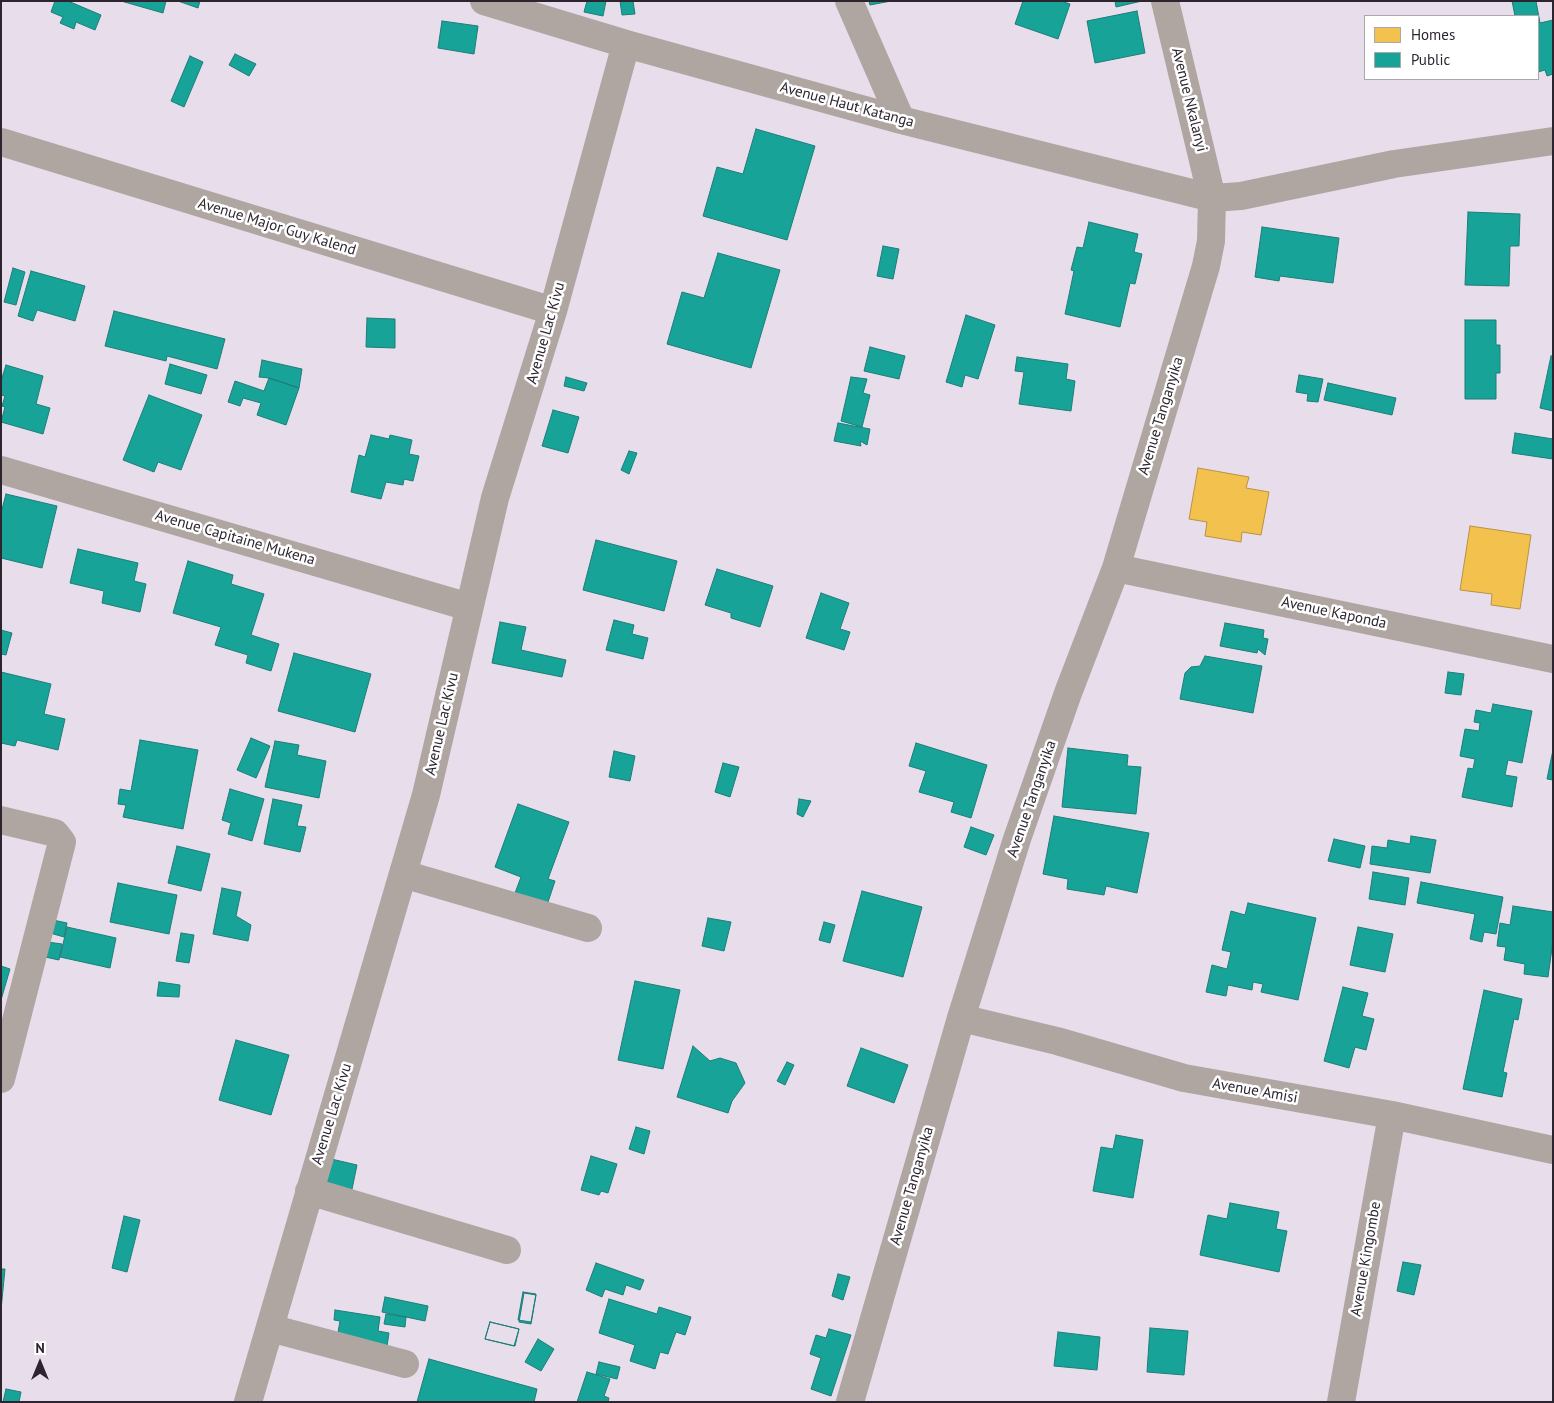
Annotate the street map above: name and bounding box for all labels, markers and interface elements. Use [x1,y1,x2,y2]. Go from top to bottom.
legend [1364,15,1539,80]
text: Homes [1411,25,1455,44]
street label: Avenue Nkalanyi [1167,46,1211,154]
text: Public [1411,50,1450,69]
street label: Avenue Haut Katanga [778,78,916,132]
street label: Avenue Major Guy Kalend [196,194,358,260]
street label: Avenue Lac Kivu [523,280,569,386]
street label: Avenue Tanganyika [1134,355,1188,477]
street label: Avenue Capitaine Mukena [153,507,317,569]
street label: Avenue Kaponda [1280,593,1388,633]
street label: Avenue Lac Kivu [421,671,463,777]
street label: Avenue Tanganyika [1004,738,1060,860]
street label: Avenue Lac Kivu [308,1061,356,1167]
street label: Avenue Amisi [1211,1075,1299,1107]
street label: Avenue Tanganyika [886,1125,938,1247]
street label: Avenue Kingombe [1347,1200,1385,1318]
north arrow [15,1338,65,1388]
text: N [35,1339,45,1357]

